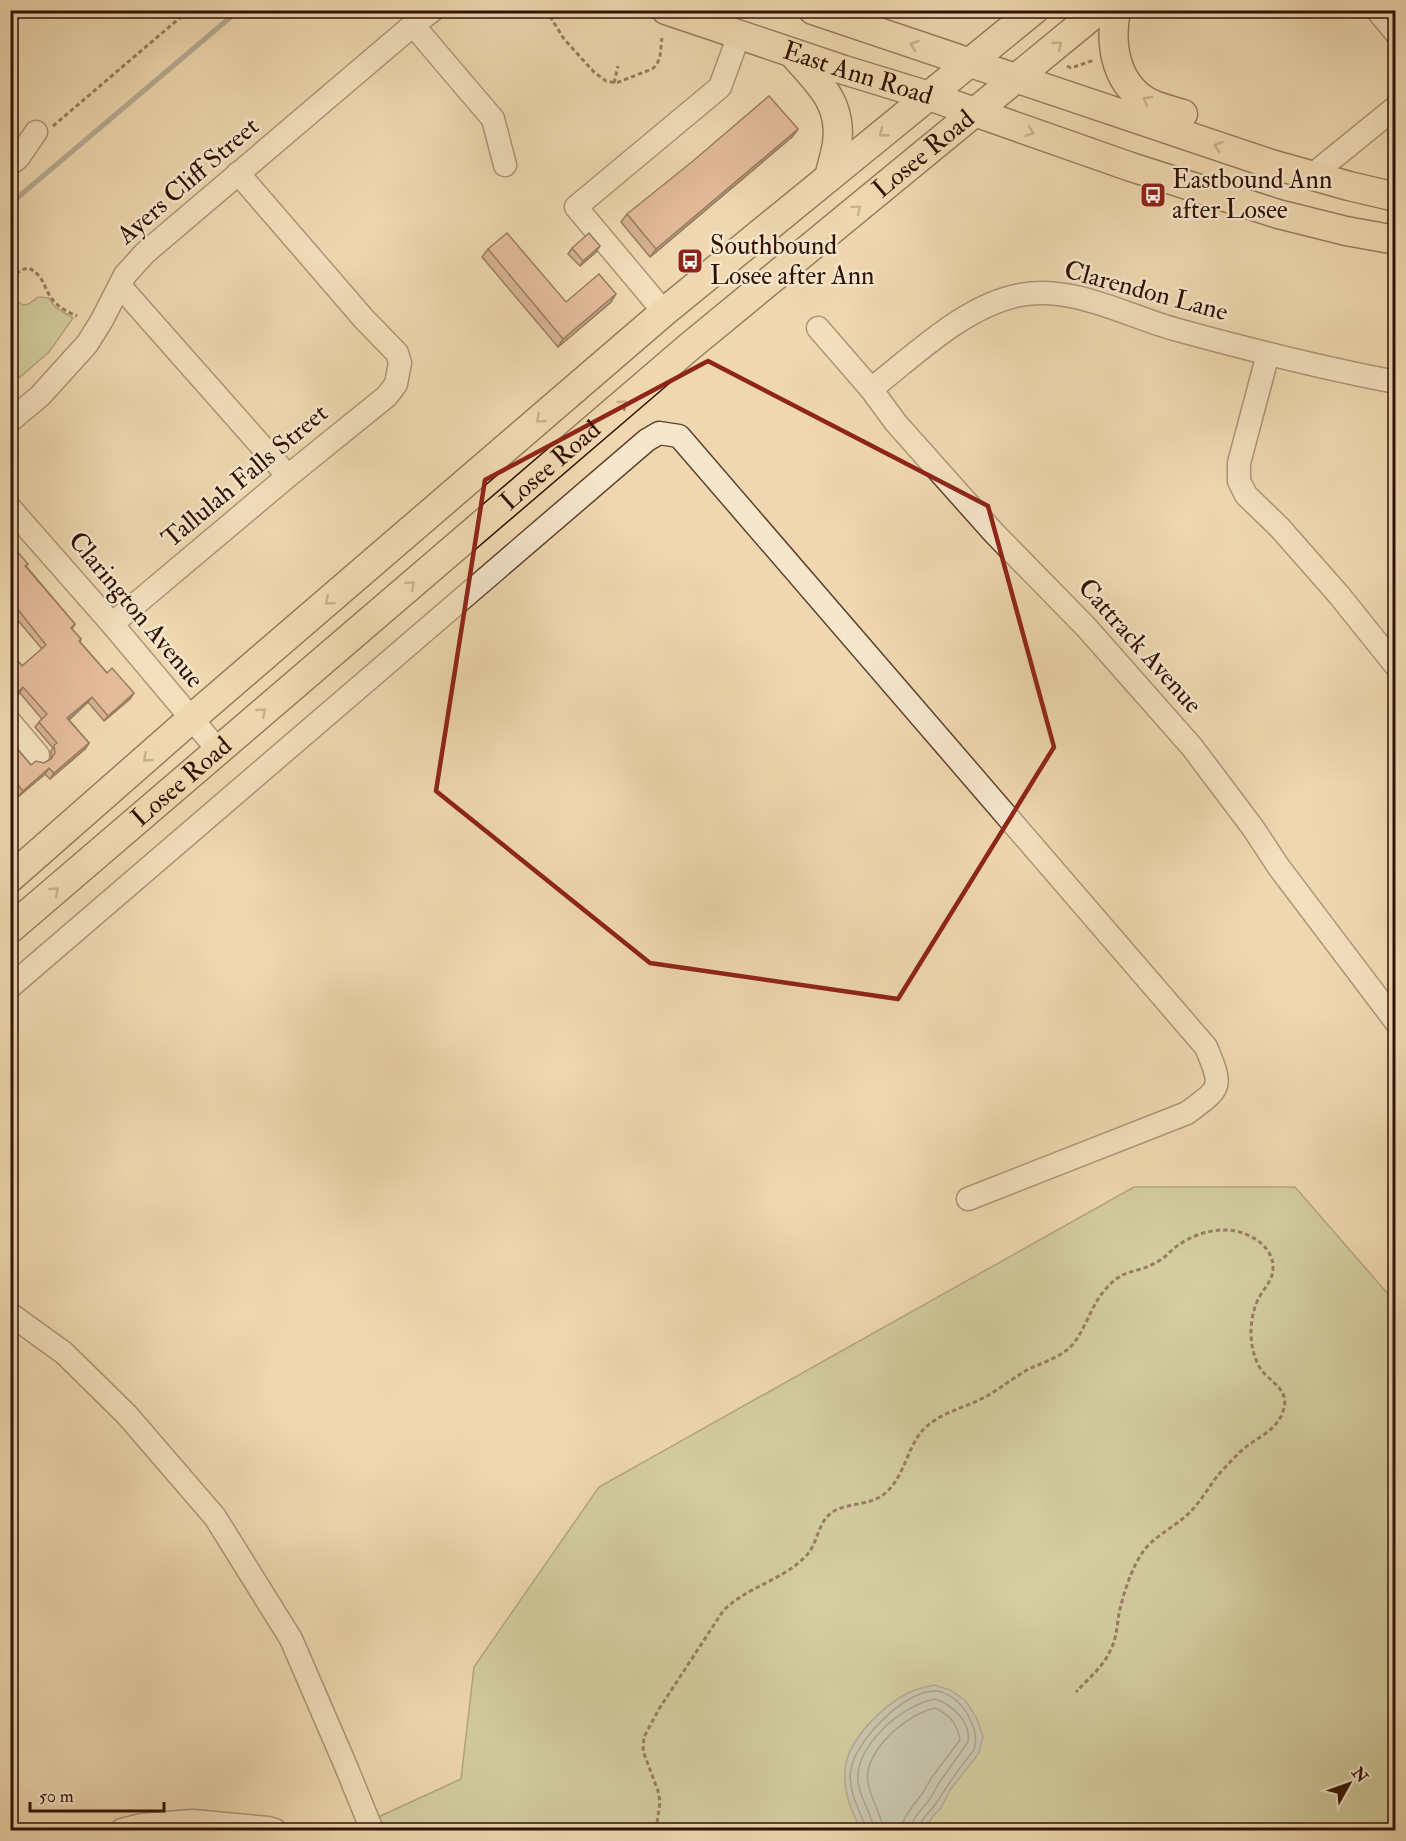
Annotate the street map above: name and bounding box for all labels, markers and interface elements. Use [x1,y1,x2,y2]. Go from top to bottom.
street label: East Ann Road [779,35,937,112]
one-way arrow [910,39,920,52]
one-way arrow [1051,41,1062,52]
one-way arrow [1143,96,1154,107]
street label: Losee Road [866,103,981,205]
street label: Ayers Cliff Street [110,111,266,252]
one-way arrow [1024,125,1035,137]
one-way arrow [879,126,890,137]
one-way arrow [1213,141,1224,153]
place label: Eastbound Ann after Losee [1172,164,1332,226]
bus stop icon: Eastbound Ann after Losee [1138,180,1168,210]
one-way arrow [850,205,861,216]
place label: Southbound Losee after Ann [710,230,875,292]
bus stop icon: Southbound Losee after Ann [675,246,705,276]
street label: Clarendon Lane [1061,254,1232,328]
street label: Tallulah Falls Street [155,397,335,555]
one-way arrow [616,400,627,411]
one-way arrow [536,412,547,423]
street label: Losee Road [494,414,607,517]
street label: Clarington Avenue [61,525,211,695]
street label: Cattrack Avenue [1071,572,1209,720]
one-way arrow [404,581,415,592]
one-way arrow [325,594,336,605]
one-way arrow [255,708,266,719]
street label: Losee Road [125,730,238,834]
one-way arrow [143,751,154,762]
one-way arrow [48,887,59,898]
north arrow [1319,1754,1379,1814]
text: N [1347,1762,1372,1787]
scale bar [30,1775,164,1813]
text: 50 m [39,1785,74,1808]

